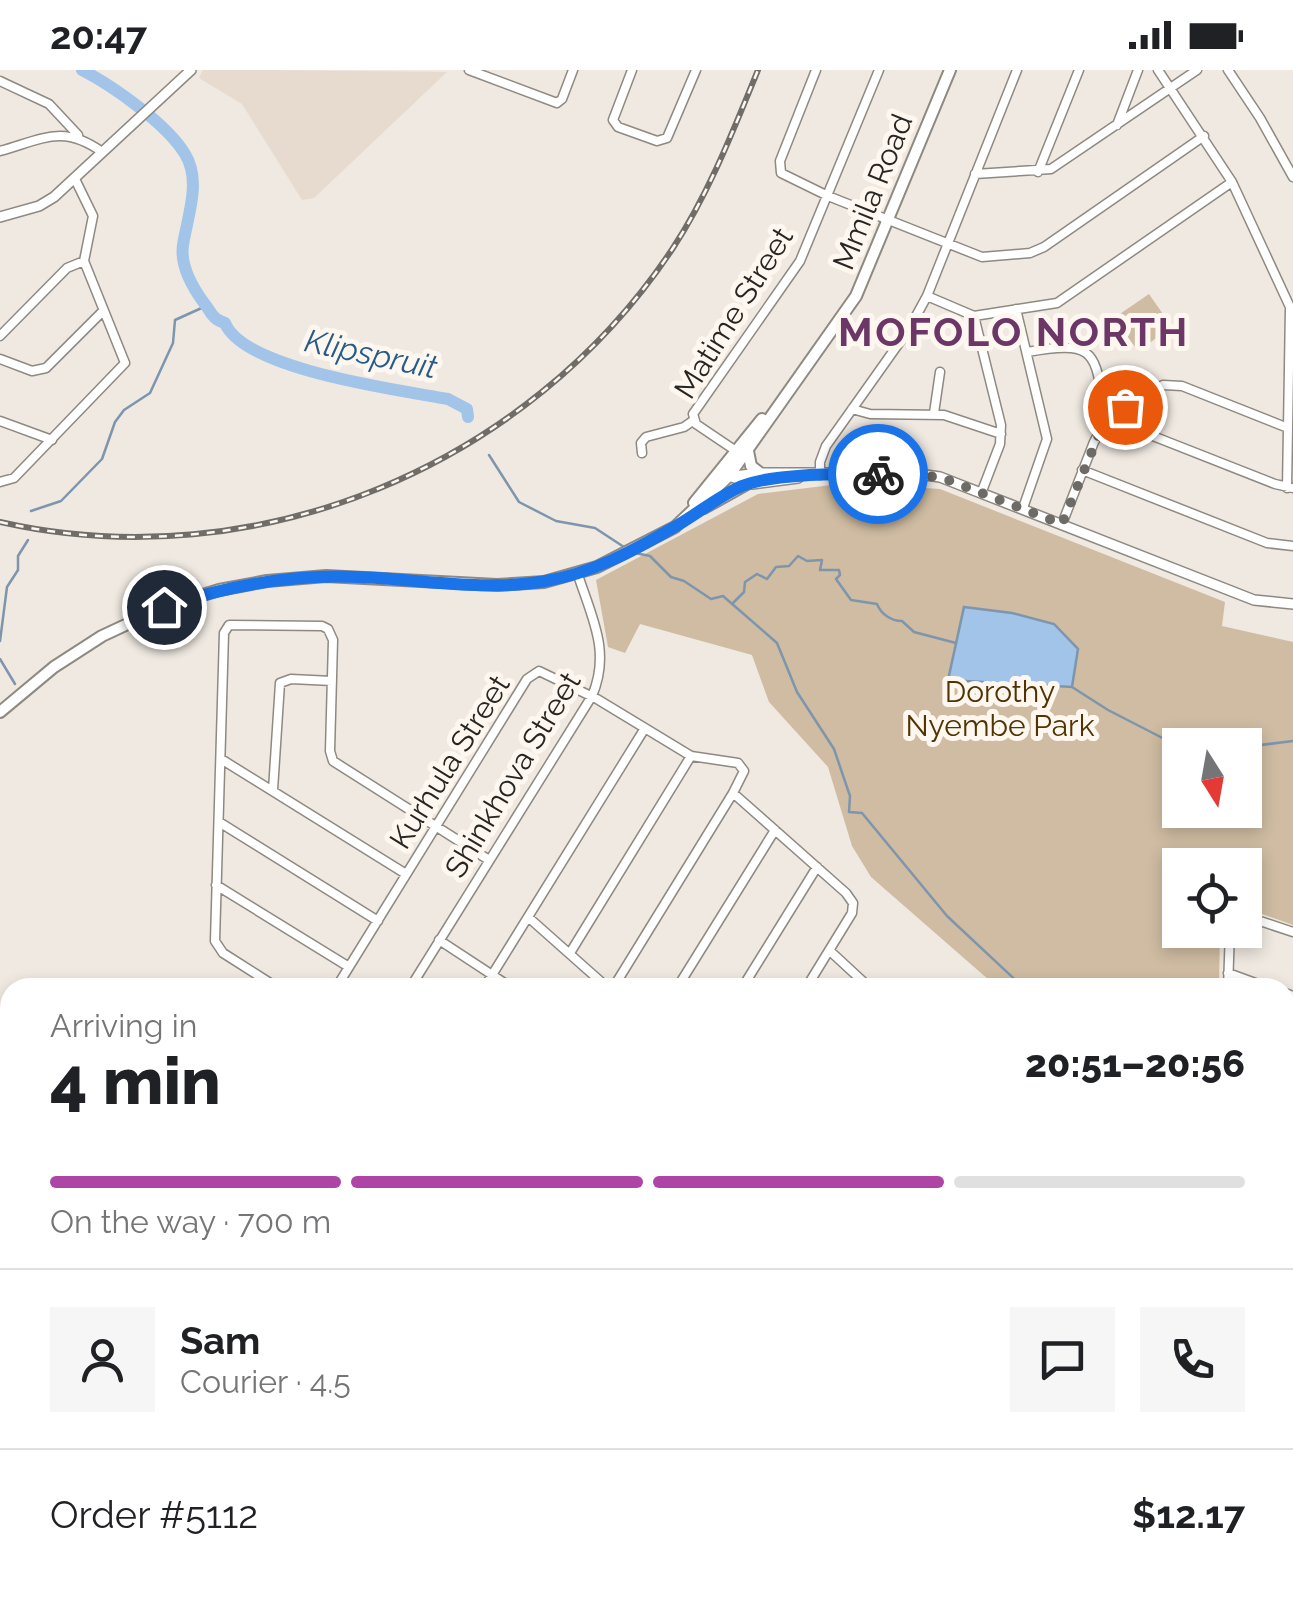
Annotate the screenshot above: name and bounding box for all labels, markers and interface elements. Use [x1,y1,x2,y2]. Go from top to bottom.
text: 20:47 [50,13,147,58]
street label: Mmila Road [825,109,920,275]
street label: Matime Street [667,221,800,405]
district label: MOFOLO NORTH [838,308,1190,355]
water label: Klipspruit [302,321,441,386]
pin [1083,365,1168,450]
icon: bag [1098,380,1153,435]
courier [828,424,928,524]
icon: bike [851,447,906,502]
pin [122,565,207,650]
icon: home [137,580,192,635]
street label: Shinkhova Street [438,666,588,884]
street label: Kurhula Street [382,669,517,855]
park label: Dorothy Nyembe Park [905,674,1095,743]
north arrow [1162,728,1262,828]
map controls [1162,728,1262,948]
button: locate [1162,848,1262,948]
text: Arriving in [50,1007,197,1044]
text: 20:51–20:56 [1025,1041,1245,1086]
text: 4 min [50,1043,221,1119]
text: On the way · 700 m [50,1203,331,1240]
button: person [50,1307,155,1412]
button: chat [1010,1307,1115,1412]
button: phone [1140,1307,1245,1412]
text: Sam [180,1318,260,1363]
text: Courier · 4.5 [180,1363,351,1400]
text: Order #5112 [50,1492,258,1537]
text: $12.17 [1132,1492,1245,1537]

